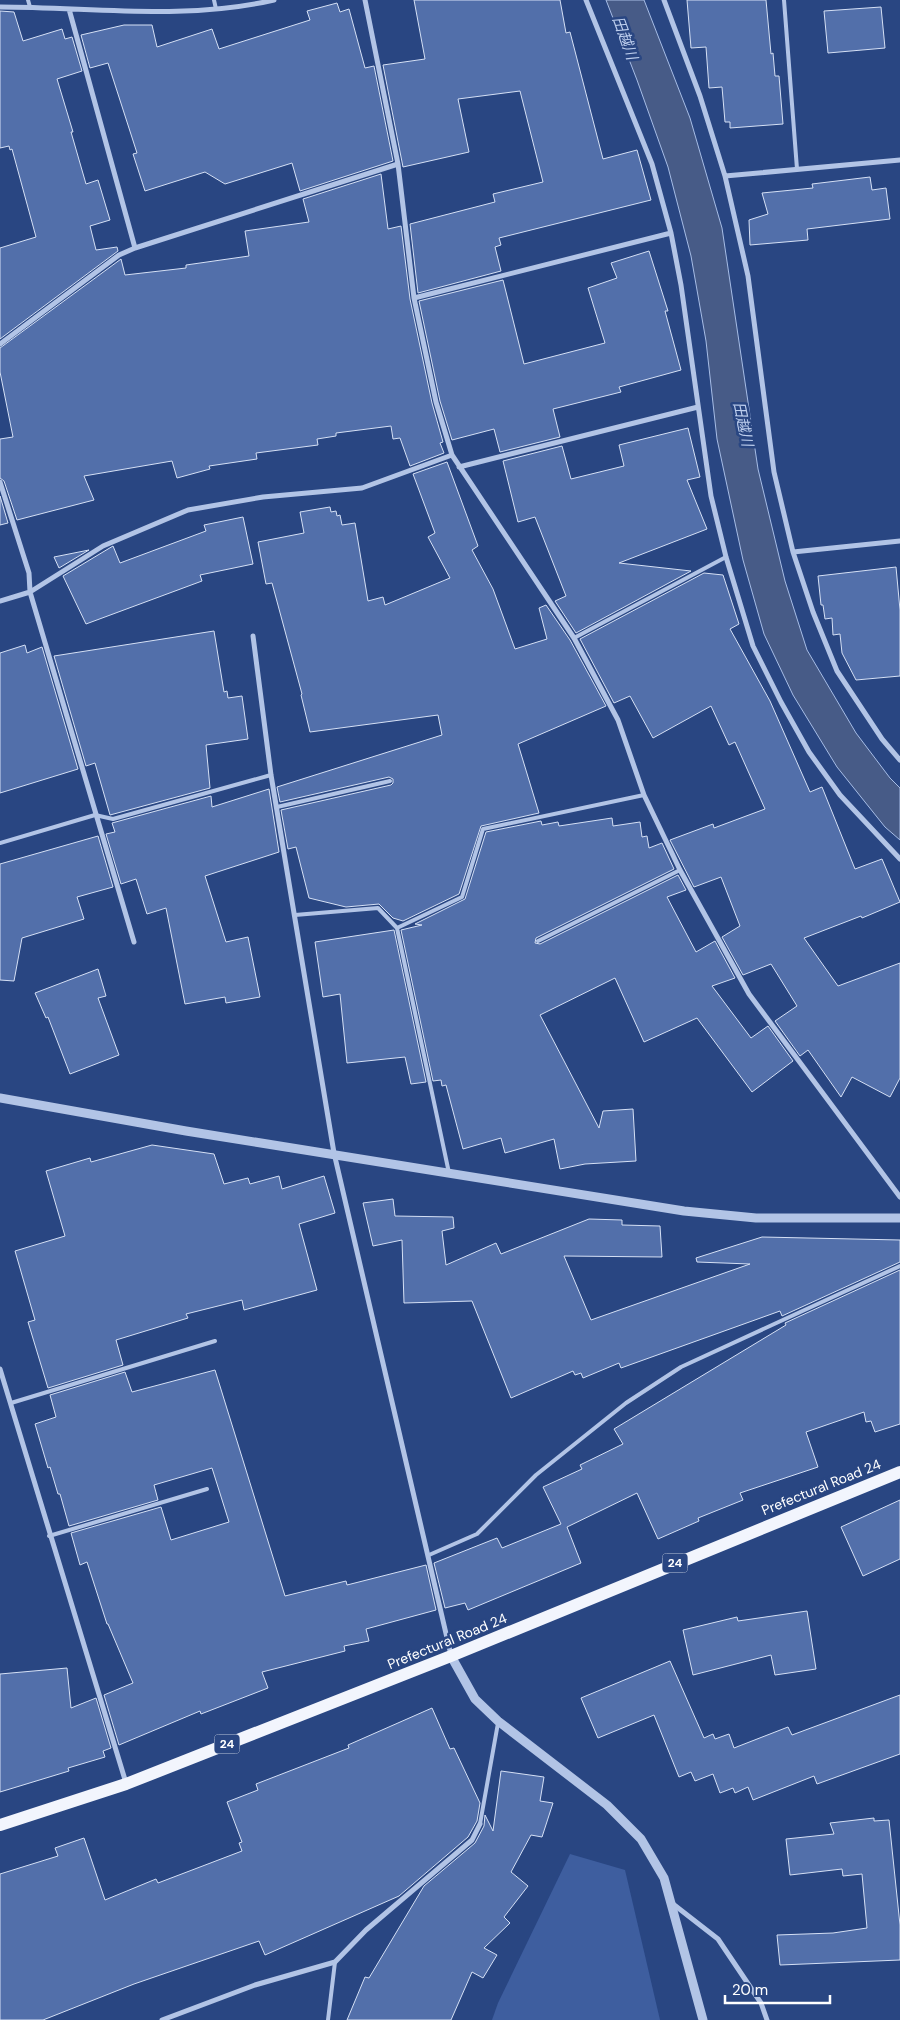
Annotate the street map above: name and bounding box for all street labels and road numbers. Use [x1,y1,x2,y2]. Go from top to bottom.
street label: Prefectural Road 24 [759,1455,884,1519]
road number: 24 [662,1554,688,1572]
street label: Prefectural Road 24 [385,1609,510,1673]
road number: 24 [214,1735,240,1754]

